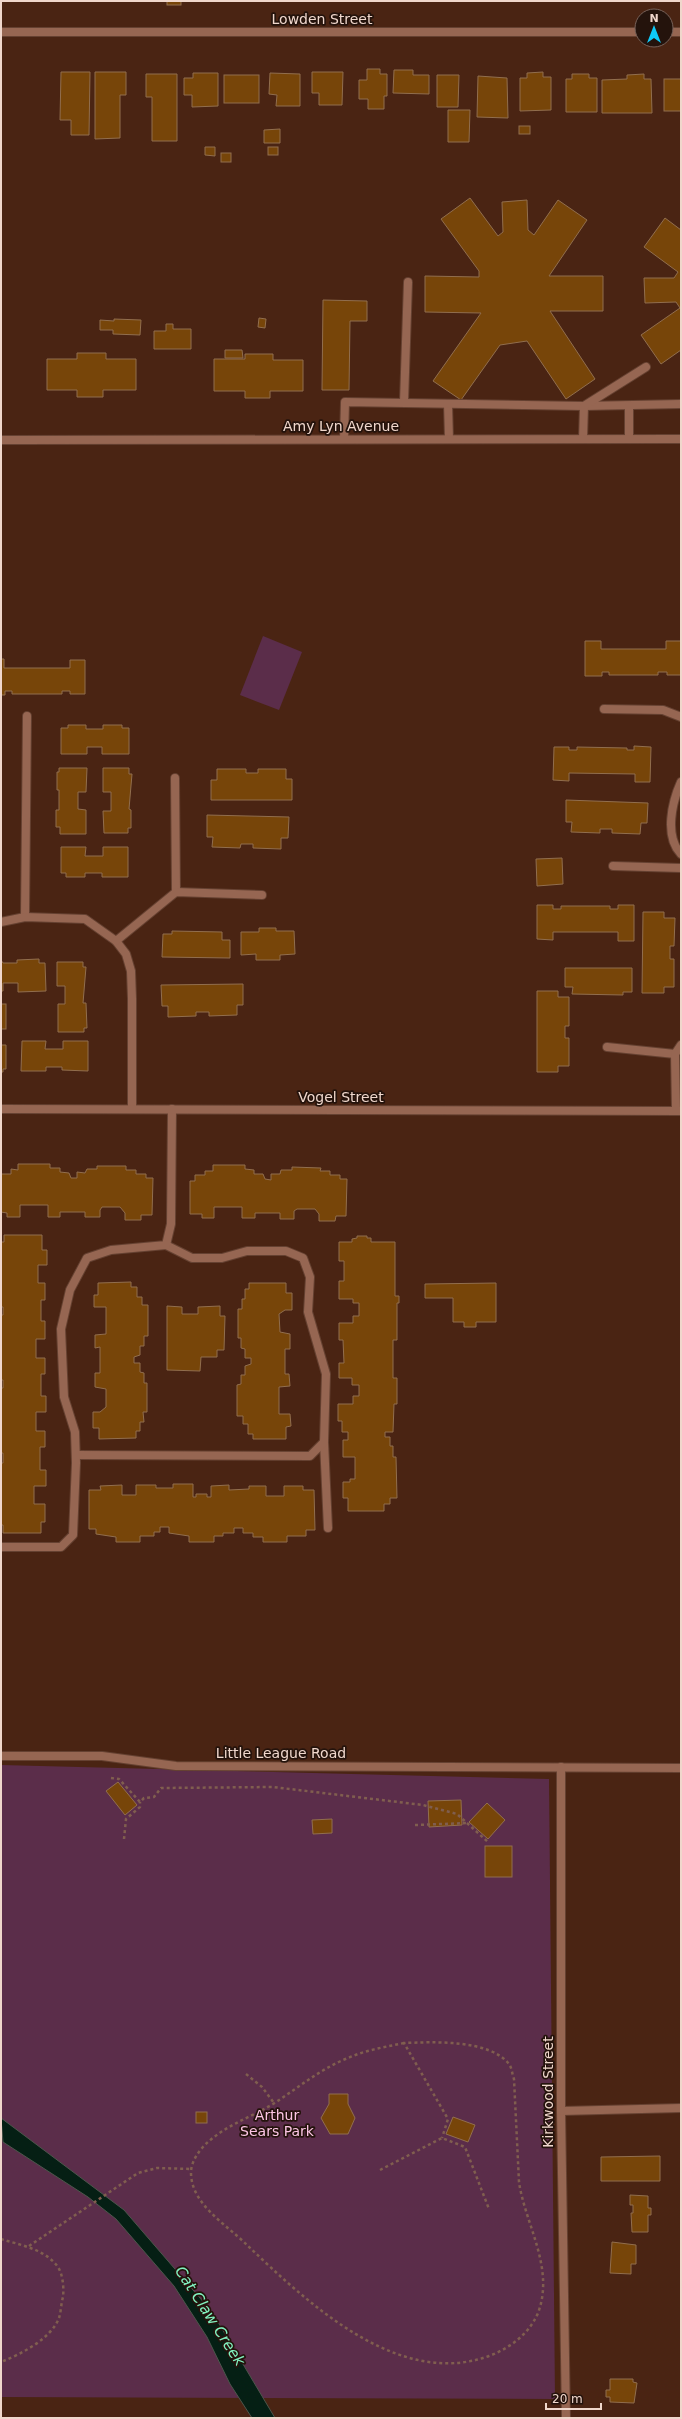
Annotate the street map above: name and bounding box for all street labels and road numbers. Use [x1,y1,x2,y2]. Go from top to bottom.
street label: Lowden Street [272,11,373,27]
street label: Amy Lyn Avenue [283,418,399,434]
street label: Vogel Street [298,1089,384,1105]
street label: Little League Road [216,1745,346,1761]
street label: Kirkwood Street [540,2036,556,2148]

